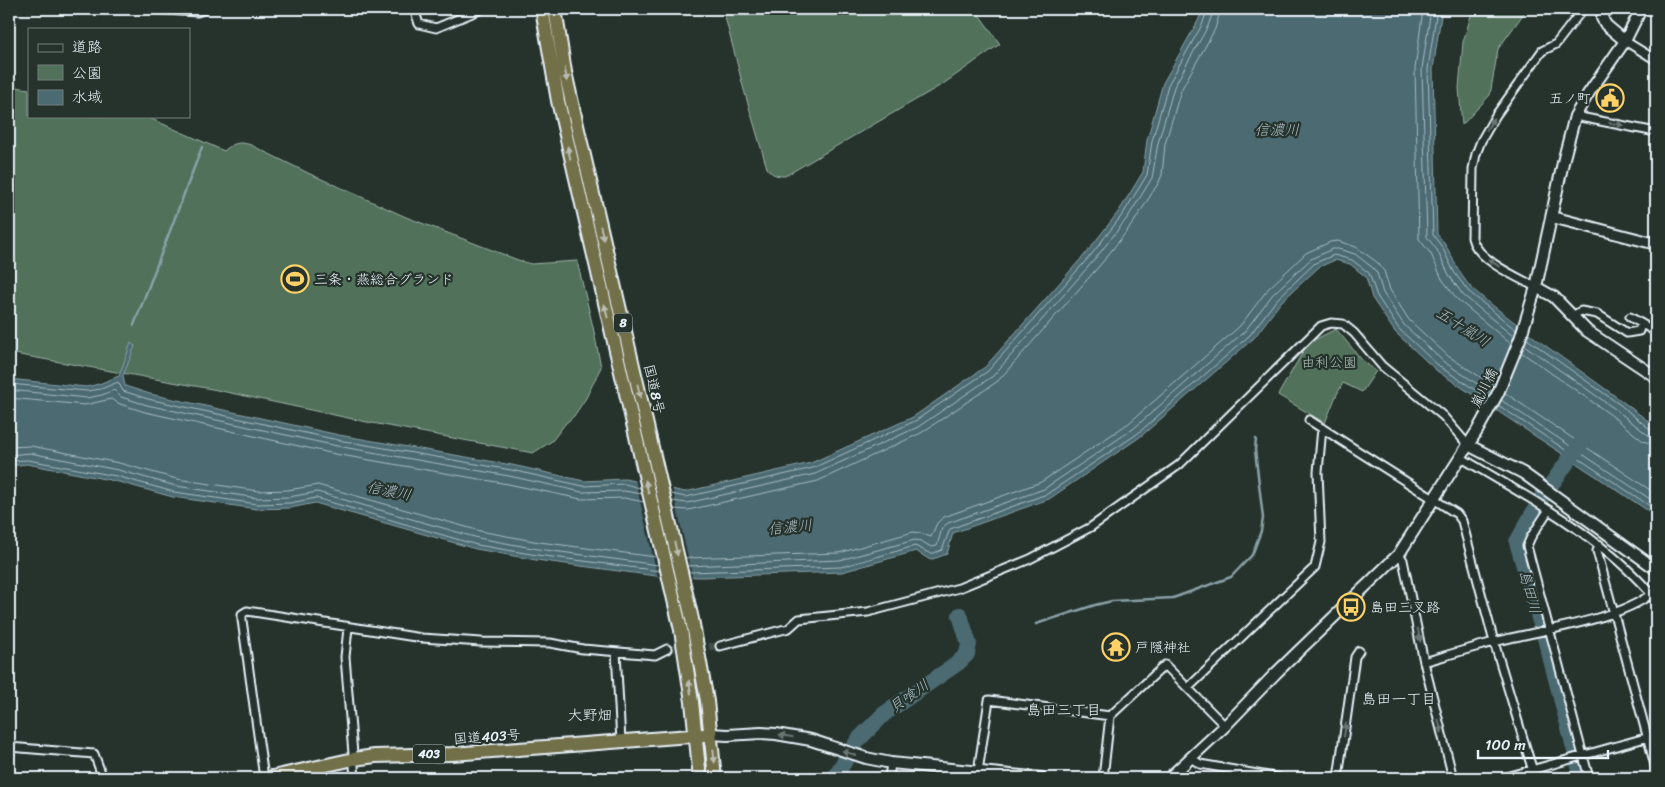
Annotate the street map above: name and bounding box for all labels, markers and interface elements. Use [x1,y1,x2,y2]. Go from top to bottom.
legend [28,28,190,118]
text: 道路 [72,34,102,60]
text: 公園 [72,60,102,86]
one-way arrow [562,67,570,82]
public building icon: 五ノ町 [1595,83,1625,113]
text: 水域 [72,84,102,110]
place label: 五ノ町 [1549,86,1591,111]
water label: 信濃川 [1254,117,1300,143]
one-way arrow [1486,118,1495,131]
one-way arrow [1608,120,1623,128]
one-way arrow [565,144,573,160]
one-way arrow [598,226,606,241]
one-way arrow [1487,258,1500,267]
sports icon: 三条・燕総合グランド [280,264,310,294]
place label: 三条・燕総合グランド [314,267,454,292]
water label: 五十嵐川 [1431,300,1495,354]
one-way arrow [602,304,610,319]
road number: 8 [614,314,632,332]
park label: 由利公園 [1301,350,1357,375]
street label: 国道8号 [636,362,672,416]
street label: 嵐川橋 [1463,364,1505,412]
one-way arrow [635,384,643,399]
water label: 信濃川 [364,474,414,508]
one-way arrow [643,479,651,494]
water label: 信濃川 [766,512,814,542]
one-way arrow [672,542,680,557]
water label: 島田川 [1512,567,1548,617]
bus stop icon: 島田三叉路 [1336,592,1366,622]
place label: 島田三叉路 [1370,595,1440,620]
one-way arrow [1415,628,1423,644]
temple icon: 戸隠神社 [1101,632,1131,662]
place label: 戸隠神社 [1135,635,1191,660]
water label: 貝喰川 [883,672,935,720]
one-way arrow [686,679,694,695]
district label: 島田一丁目 [1361,686,1437,712]
district label: 島田三丁目 [1026,697,1102,723]
district label: 大野畑 [567,702,613,728]
one-way arrow [1436,719,1444,734]
street label: 国道403号 [453,722,521,752]
one-way arrow [1341,722,1349,738]
scale bar [1478,727,1608,759]
one-way arrow [777,731,793,739]
text: 100 m [1485,732,1526,758]
road number: 403 [413,744,445,764]
one-way arrow [841,748,856,756]
one-way arrow [710,749,718,765]

